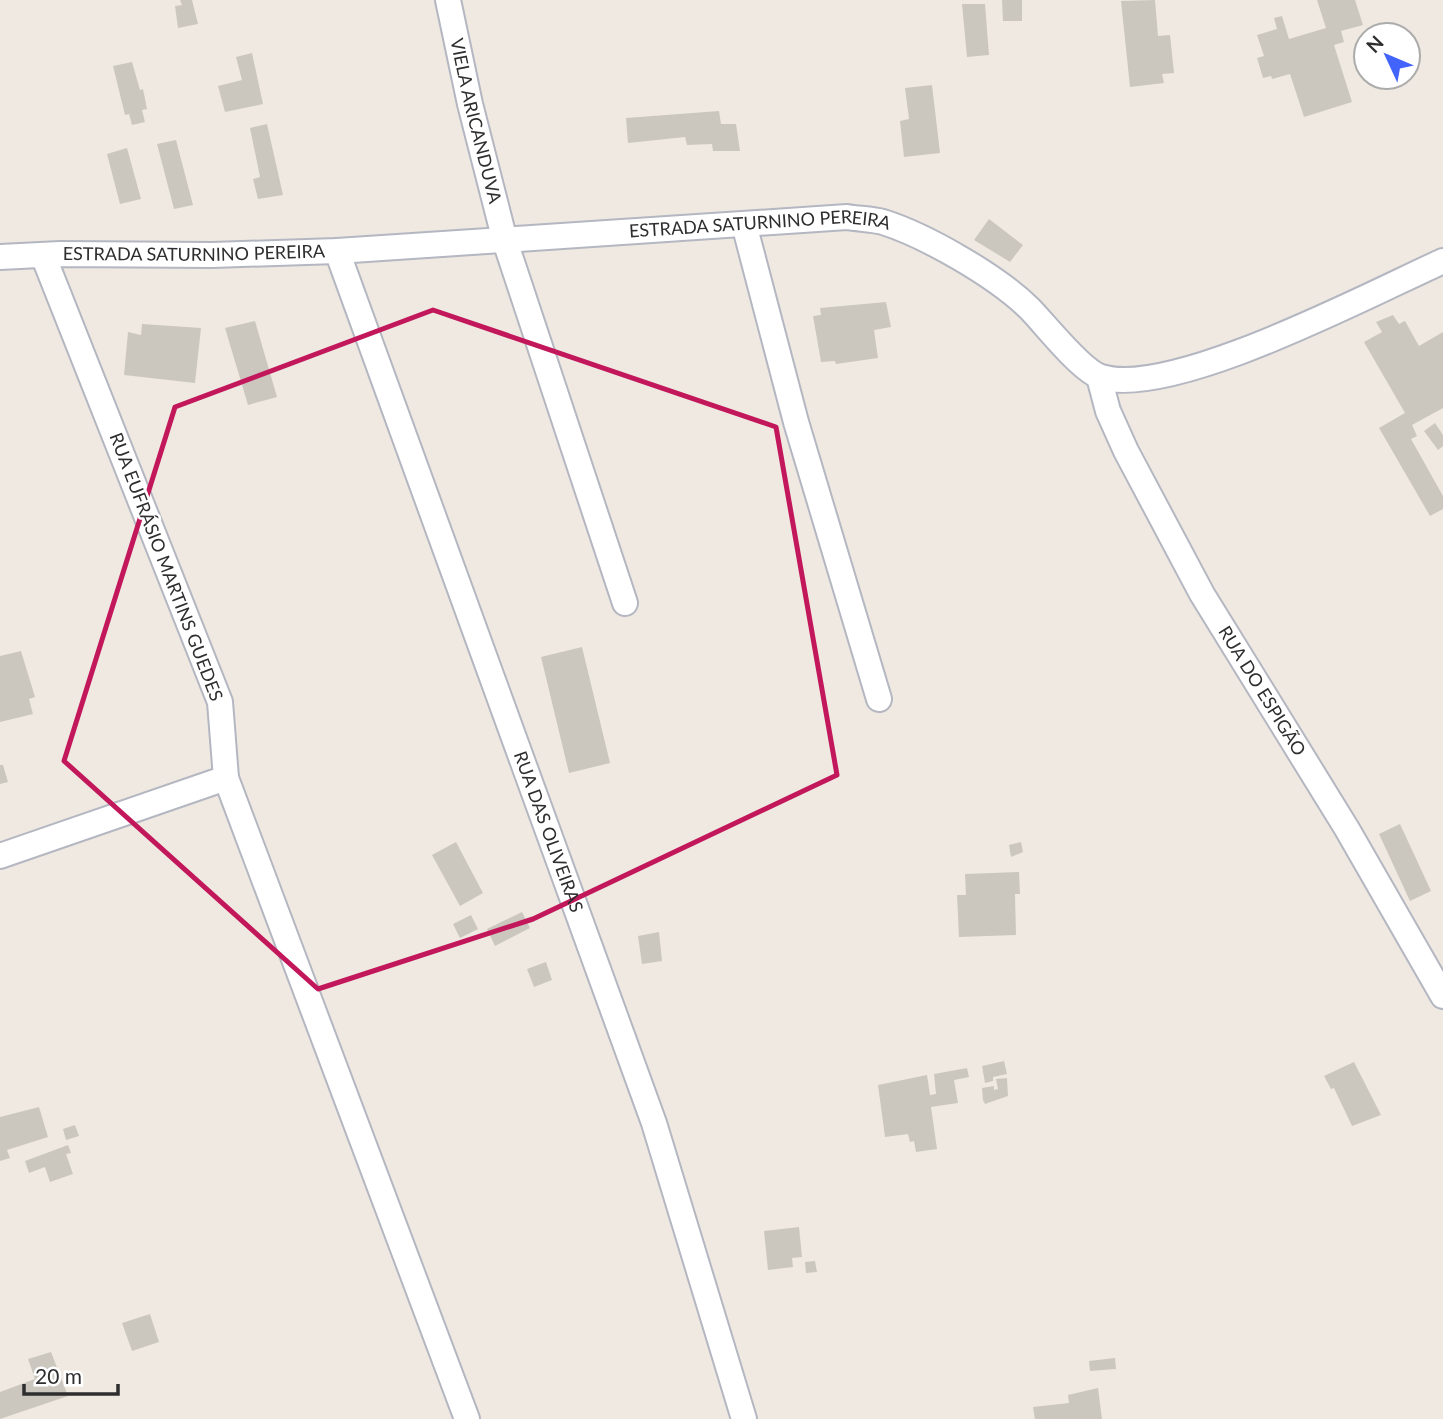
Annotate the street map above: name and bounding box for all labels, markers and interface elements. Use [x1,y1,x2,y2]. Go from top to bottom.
north arrow [1352,21,1422,91]
text: N [1361,31,1388,57]
street label: VIELA ARICANDUVA [446,36,507,206]
street label: ESTRADA SATURNINO PEREIRA [628,205,895,242]
street label: ESTRADA SATURNINO PEREIRA [63,239,326,265]
street label: RUA EUFRÁSIO MARTINS GUEDES [105,429,228,704]
street label: RUA DO ESPIGÃO [1214,622,1311,759]
street label: RUA DAS OLIVEIRAS [510,748,588,915]
scale bar [24,1352,119,1396]
text: 20 m [35,1363,82,1388]

